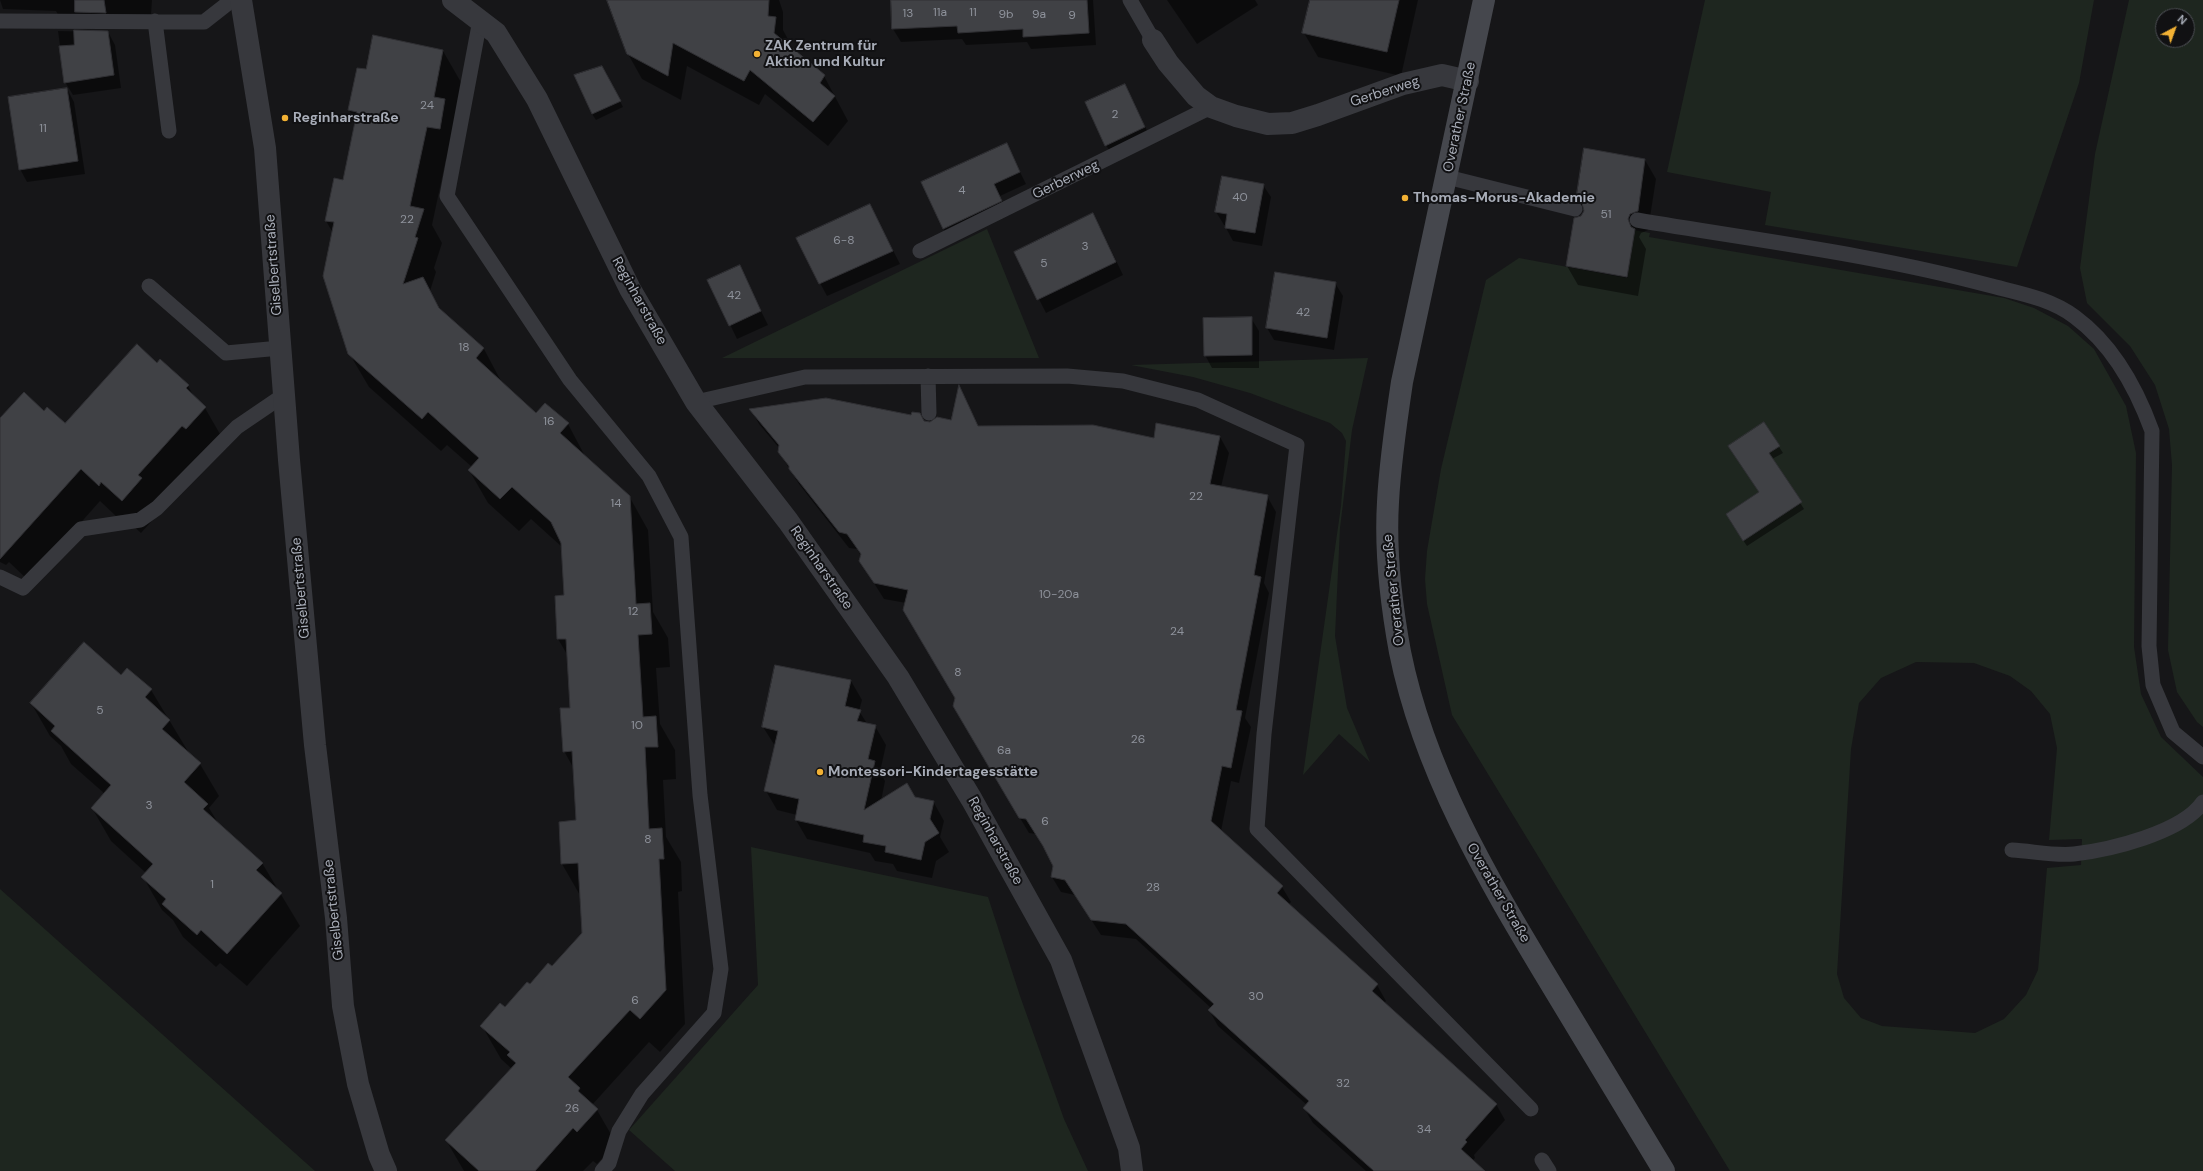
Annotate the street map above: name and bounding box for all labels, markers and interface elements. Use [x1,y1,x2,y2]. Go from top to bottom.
house number: 11a [933,6,947,20]
house number: 11 [969,6,977,20]
house number: 13 [903,7,913,21]
house number: 9b [998,8,1014,22]
house number: 9a [1032,8,1046,22]
north arrow [2155,8,2195,48]
house number: 9 [1068,9,1076,23]
text: N [2175,12,2190,28]
place label: ZAK Zentrum für Aktion und Kultur [765,38,885,70]
marker: ZAK Zentrum für Aktion und Kultur [752,49,762,59]
street label: Overather Straße [1440,60,1480,174]
street label: Gerberweg [1348,73,1422,111]
house number: 24 [420,99,434,113]
house number: 2 [1112,108,1118,122]
place label: Reginharstraße [293,110,399,126]
marker: Reginharstraße [280,113,290,123]
house number: 11 [39,122,47,136]
street label: Gerberweg [1030,157,1102,203]
house number: 4 [958,184,966,198]
place label: Thomas-Morus-Akademie [1413,190,1595,206]
house number: 40 [1232,191,1248,205]
marker: Thomas-Morus-Akademie [1400,193,1410,203]
house number: 51 [1600,208,1612,222]
house number: 22 [400,213,414,227]
street label: Giselbertstraße [262,214,286,316]
house number: 6-8 [833,234,855,248]
house number: 3 [1081,240,1089,254]
street label: Reginharstraße [608,254,670,348]
house number: 5 [1040,257,1048,271]
house number: 42 [727,289,741,303]
house number: 42 [1296,306,1310,320]
house number: 18 [458,341,470,355]
house number: 16 [543,415,555,429]
house number: 22 [1189,490,1203,504]
house number: 14 [610,497,622,511]
street label: Reginharstraße [786,523,856,613]
street label: Overather Straße [1380,533,1408,647]
street label: Giselbertstraße [288,537,314,639]
house number: 10-20a [1039,588,1079,602]
house number: 12 [628,605,638,619]
house number: 24 [1170,625,1184,639]
house number: 8 [954,666,962,680]
house number: 5 [96,704,104,718]
house number: 10 [631,719,643,733]
house number: 26 [1131,733,1145,747]
house number: 6a [997,744,1011,758]
place label: Montessori-Kindertagesstätte [828,764,1038,780]
marker: Montessori-Kindertagesstätte [815,767,825,777]
street label: Reginharstraße [964,794,1026,888]
house number: 3 [145,799,153,813]
house number: 6 [1041,815,1049,829]
house number: 8 [644,833,652,847]
street label: Overather Straße [1463,840,1533,946]
street label: Giselbertstraße [320,859,348,961]
house number: 1 [210,878,214,892]
house number: 28 [1146,881,1160,895]
house number: 30 [1248,990,1264,1004]
house number: 6 [631,994,639,1008]
house number: 32 [1336,1077,1350,1091]
house number: 26 [565,1102,579,1116]
house number: 34 [1417,1123,1431,1137]

